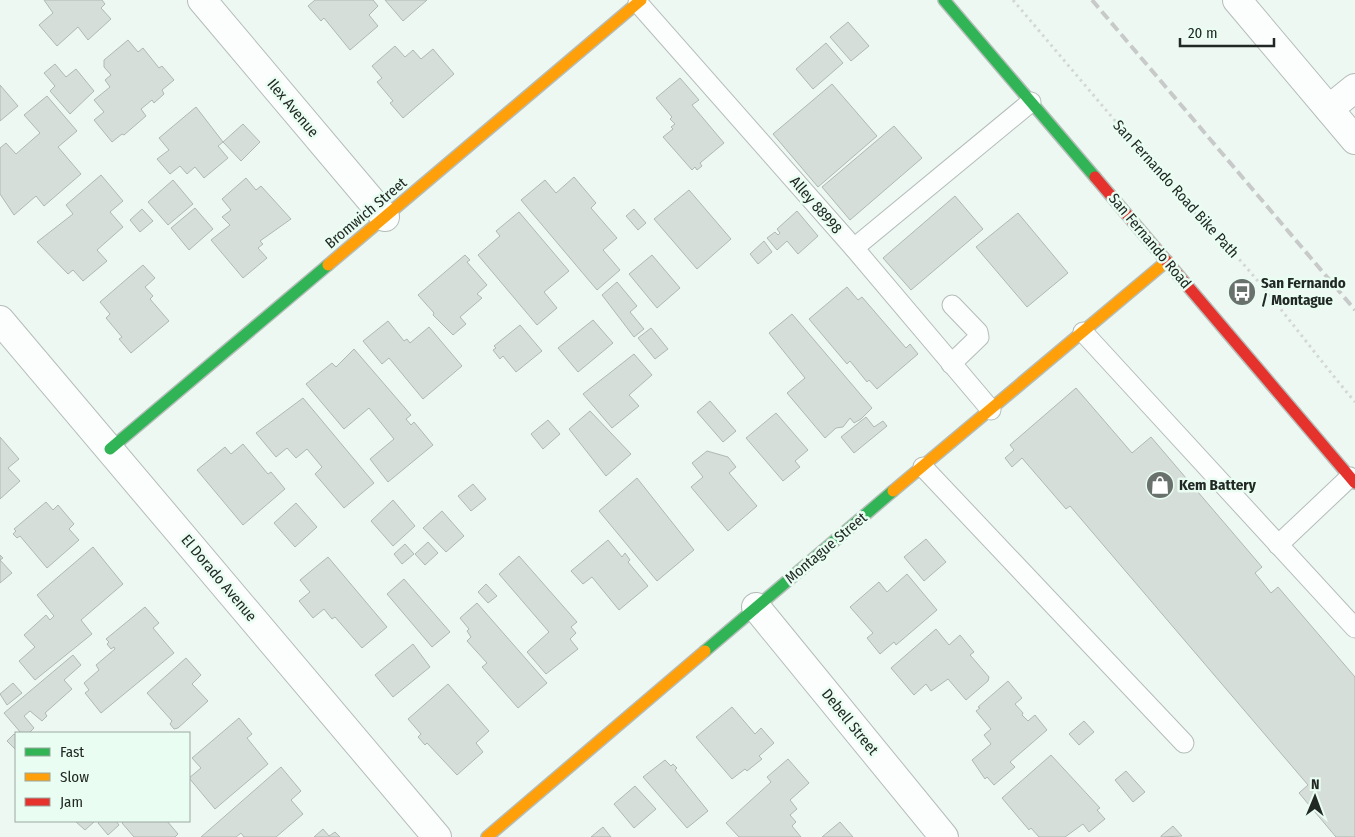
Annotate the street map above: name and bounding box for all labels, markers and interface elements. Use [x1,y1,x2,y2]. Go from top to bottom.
scale bar [1180,15,1274,47]
text: 20 m [1188,24,1218,42]
street label: Ilex Avenue [264,75,322,141]
street label: San Fernando Road Bike Path [1109,116,1243,262]
street label: Alley 88998 [786,173,846,237]
street label: Bromwich Street [322,174,410,252]
street label: San Fernando Road [1105,190,1195,292]
place label: San Fernando / Montague [1261,274,1346,309]
bus stop icon: San Fernando / Montague [1227,277,1257,307]
shop icon: Kem Battery [1145,470,1175,500]
place label: Kem Battery [1179,476,1257,494]
street label: Montague Street [782,509,871,587]
street label: El Dorado Avenue [178,531,260,625]
street label: Debell Street [818,685,882,759]
legend [15,732,190,822]
text: Fast [60,743,84,761]
text: Slow [60,768,89,786]
north arrow [1290,772,1340,822]
text: N [1311,776,1320,793]
text: Jam [60,793,83,811]

